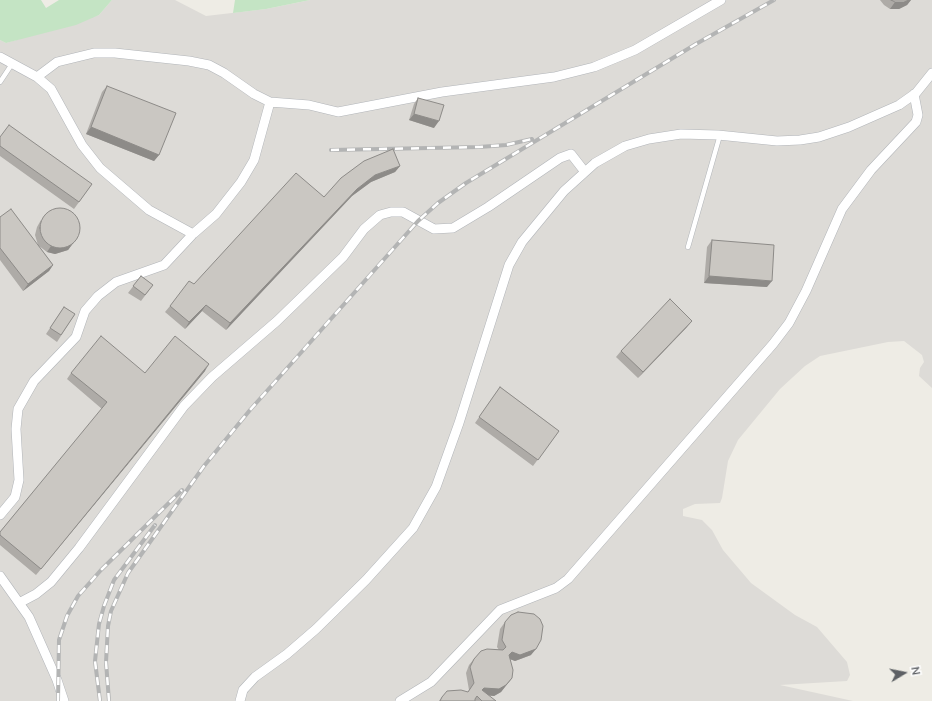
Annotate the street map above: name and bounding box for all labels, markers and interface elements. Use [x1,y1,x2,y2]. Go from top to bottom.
north arrow [884,653,924,693]
text: N [908,666,923,676]

